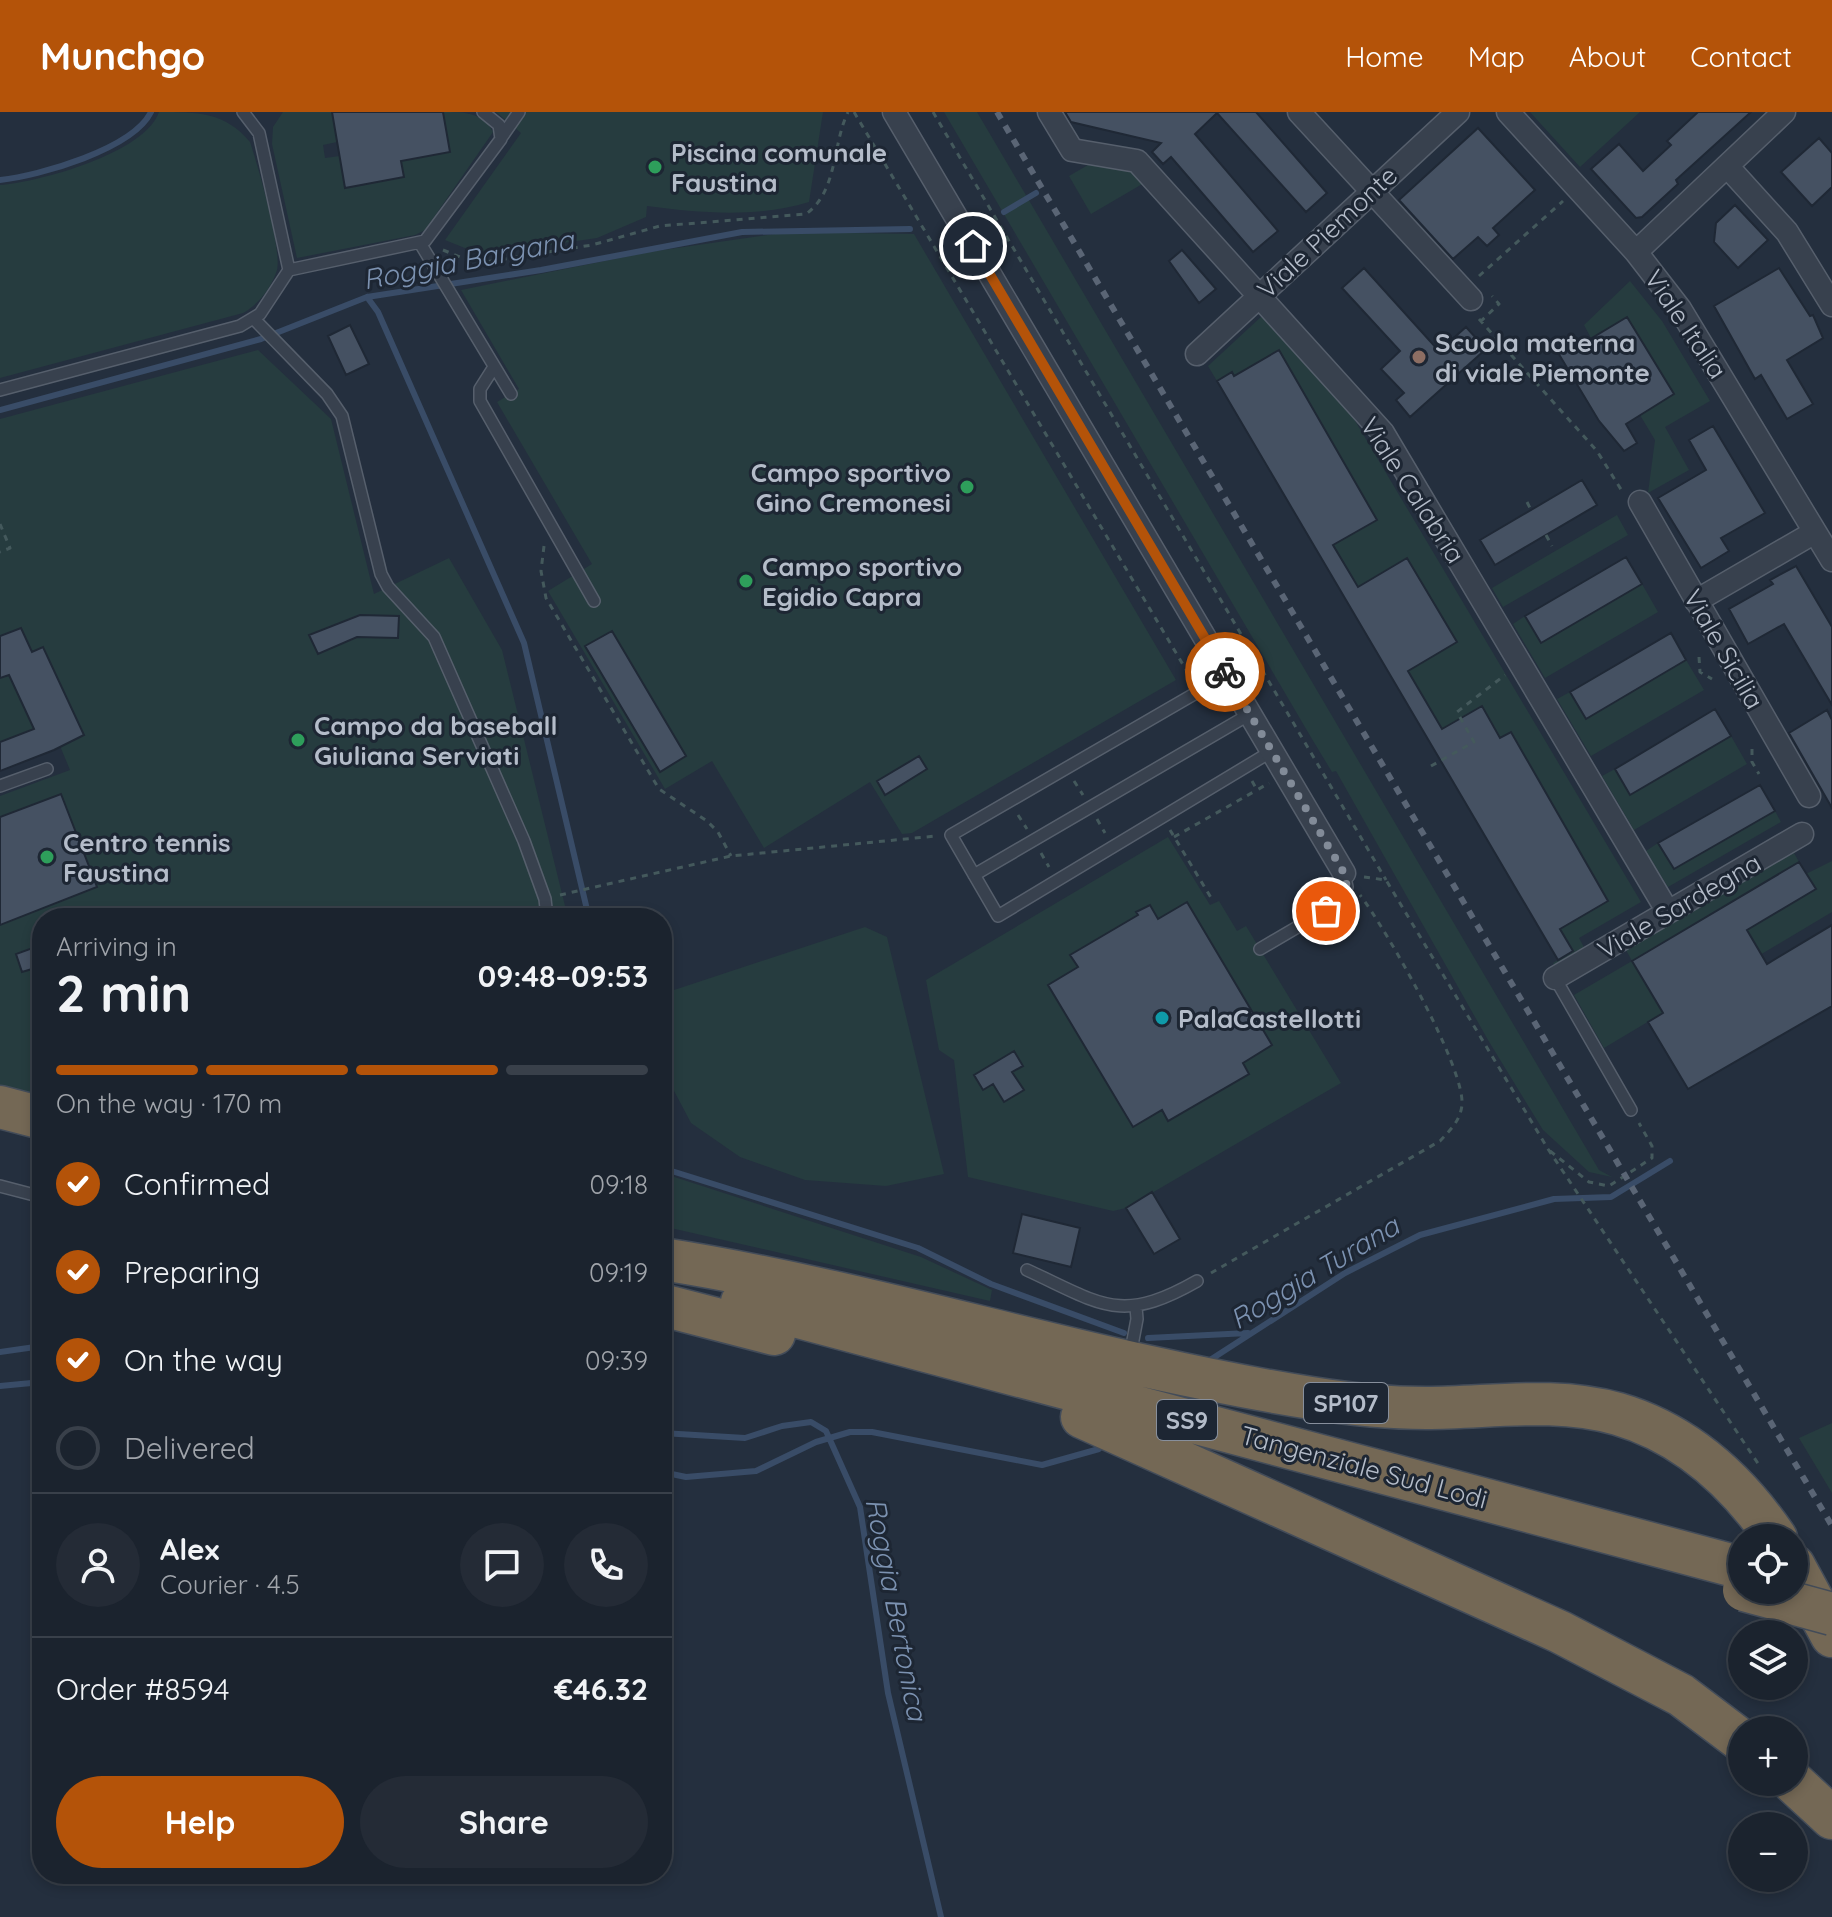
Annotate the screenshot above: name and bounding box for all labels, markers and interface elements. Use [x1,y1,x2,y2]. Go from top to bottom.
text: Munchgo [40,32,205,80]
text: Home [1345,39,1424,74]
text: Map [1468,39,1525,74]
text: About [1569,39,1646,74]
text: Contact [1690,39,1792,74]
place label: Piscina comunale Faustina [671,136,887,199]
marker: Piscina comunale Faustina [646,158,664,176]
street label: Viale Piemonte [1250,159,1404,305]
pin [939,212,1007,280]
water label: Roggia Bargana [360,221,578,297]
icon: home [951,224,995,268]
street label: Viale Italia [1638,263,1734,385]
place label: Scuola materna di viale Piemonte [1435,326,1650,389]
marker: Scuola materna di viale Piemonte [1410,348,1428,366]
street label: Viale Calabria [1353,411,1473,569]
place label: Campo sportivo Gino Cremonesi [751,456,951,519]
marker: Campo sportivo Gino Cremonesi [958,478,976,496]
place label: Campo sportivo Egidio Capra [762,550,962,613]
marker: Campo sportivo Egidio Capra [737,572,755,590]
street label: Viale Sicilia [1677,583,1771,715]
courier [1185,632,1265,712]
icon: bike [1203,650,1247,694]
place label: Campo da baseball Giuliana Serviati [314,709,558,772]
marker: Campo da baseball Giuliana Serviati [289,731,307,749]
place label: Centro tennis Faustina [63,826,231,889]
street label: Viale Sardegna [1591,846,1767,966]
marker: Centro tennis Faustina [38,848,56,866]
pin [1292,877,1360,945]
icon: bag [1304,889,1348,933]
text: Arriving in [56,930,177,963]
text: 09:48–09:53 [478,957,648,995]
text: 2 min [56,960,191,1025]
place label: PalaCastellotti [1178,1002,1361,1035]
marker: PalaCastellotti [1153,1009,1171,1027]
text: On the way · 170 m [56,1087,282,1120]
icon: check [56,1162,100,1206]
text: Confirmed [124,1165,270,1203]
text: 09:18 [589,1168,648,1201]
water label: Roggia Turana [1223,1207,1407,1336]
icon: check [56,1250,100,1294]
text: Preparing [124,1253,260,1291]
text: 09:19 [589,1256,648,1289]
icon: check [56,1338,100,1382]
text: On the way [124,1341,283,1379]
text: 09:39 [585,1344,648,1377]
road number: SP107 [1304,1383,1388,1423]
road number: SS9 [1157,1400,1217,1440]
street label: Tangenziale Sud Lodi [1237,1418,1491,1516]
text: Delivered [124,1429,255,1467]
water label: Roggia Bertonica [858,1495,936,1725]
button: person [56,1523,140,1607]
button: chat [460,1523,544,1607]
button: phone [564,1523,648,1607]
map controls [1728,1524,1808,1892]
button: locate [1728,1524,1808,1604]
text: Alex [160,1530,219,1568]
text: Courier · 4.5 [160,1568,300,1601]
button: layers [1728,1620,1808,1700]
text: Order #8594 [56,1670,229,1708]
text: €46.32 [554,1670,648,1708]
button: + [1728,1716,1808,1796]
button: Help [56,1776,344,1868]
button: Share [360,1776,648,1868]
button: − [1728,1812,1808,1892]

